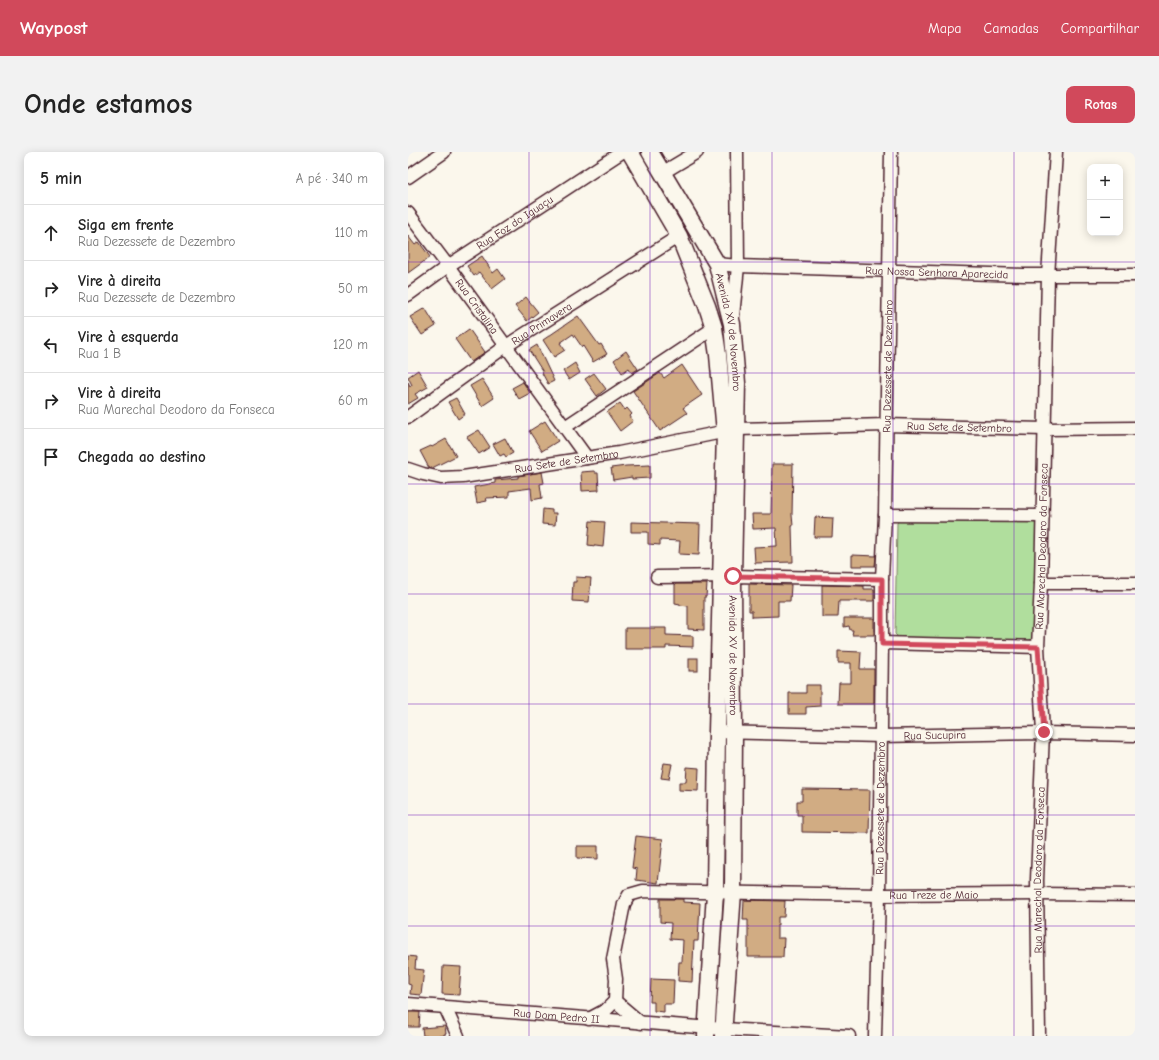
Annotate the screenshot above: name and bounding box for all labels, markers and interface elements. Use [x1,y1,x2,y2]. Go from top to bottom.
text: Waypost [20,17,88,39]
text: Mapa [928,20,962,37]
text: Camadas [984,20,1039,37]
text: Compartilhar [1061,20,1139,37]
button: Rotas [1066,86,1135,123]
text: Onde estamos [24,88,192,120]
map controls [1087,164,1123,236]
button: + [1087,164,1123,200]
text: 5 min [40,169,82,188]
text: A pé · 340 m [296,171,368,186]
street label: Rua Foz do Iguaçu [474,193,555,252]
button: − [1087,200,1123,236]
text: Siga em frente [78,216,174,234]
icon: ahead [40,222,62,244]
text: 110 m [335,225,368,240]
text: Rua Dezessete de Dezembro [78,234,235,249]
street label: Rua Nossa Senhora Aparecida [865,264,1008,281]
text: Vire à direita [78,272,161,290]
street label: Avenida XV de Novembro [713,272,744,392]
street label: Rua Cristalina [453,276,501,336]
icon: right [40,278,62,300]
text: 50 m [338,281,368,296]
text: Rua Dezessete de Dezembro [78,290,235,305]
street label: Rua Primavera [509,299,574,348]
street label: Rua Dezessete de Dezembro [880,299,895,433]
text: Vire à esquerda [78,328,179,346]
icon: left [40,334,62,356]
text: 120 m [333,337,368,352]
text: Rua 1 B [78,346,121,361]
text: Vire à direita [78,384,161,402]
icon: right [40,390,62,412]
text: 60 m [338,393,368,408]
text: Rua Marechal Deodoro da Fonseca [78,402,275,417]
street label: Rua Sete de Setembro [907,419,1012,435]
icon: arrive [40,446,62,468]
street label: Rua Sete de Setembro [514,447,620,475]
text: Chegada ao destino [78,448,206,466]
street label: Rua Marechal Deodoro da Fonseca [1032,463,1050,630]
route start [724,567,742,585]
street label: Avenida XV de Novembro [727,595,740,716]
route end [1035,723,1053,741]
street label: Rua Sucupira [904,728,966,742]
street label: Rua Dezessete de Dezembro [873,741,887,875]
street label: Rua Marechal Deodoro da Fonseca [1030,786,1047,953]
street label: Rua Treze de Maio [889,888,979,901]
street label: Rua Dom Pedro II [513,1006,600,1026]

